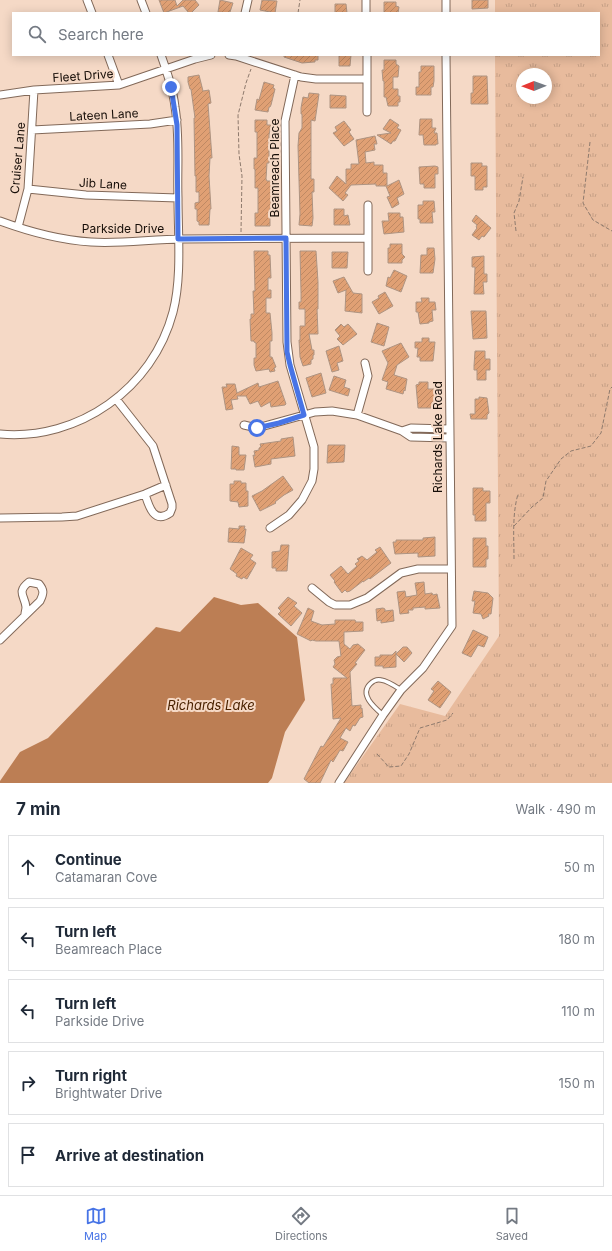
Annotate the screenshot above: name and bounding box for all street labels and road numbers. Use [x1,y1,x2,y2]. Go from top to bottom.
street label: Fleet Drive [52,66,114,85]
street label: Lateen Lane [69,105,139,124]
street label: Beamreach Place [267,119,282,217]
street label: Cruiser Lane [7,121,28,195]
street label: Jib Lane [79,175,127,192]
street label: Parkside Drive [82,221,164,236]
street label: Richards Lake Road [430,381,445,493]

